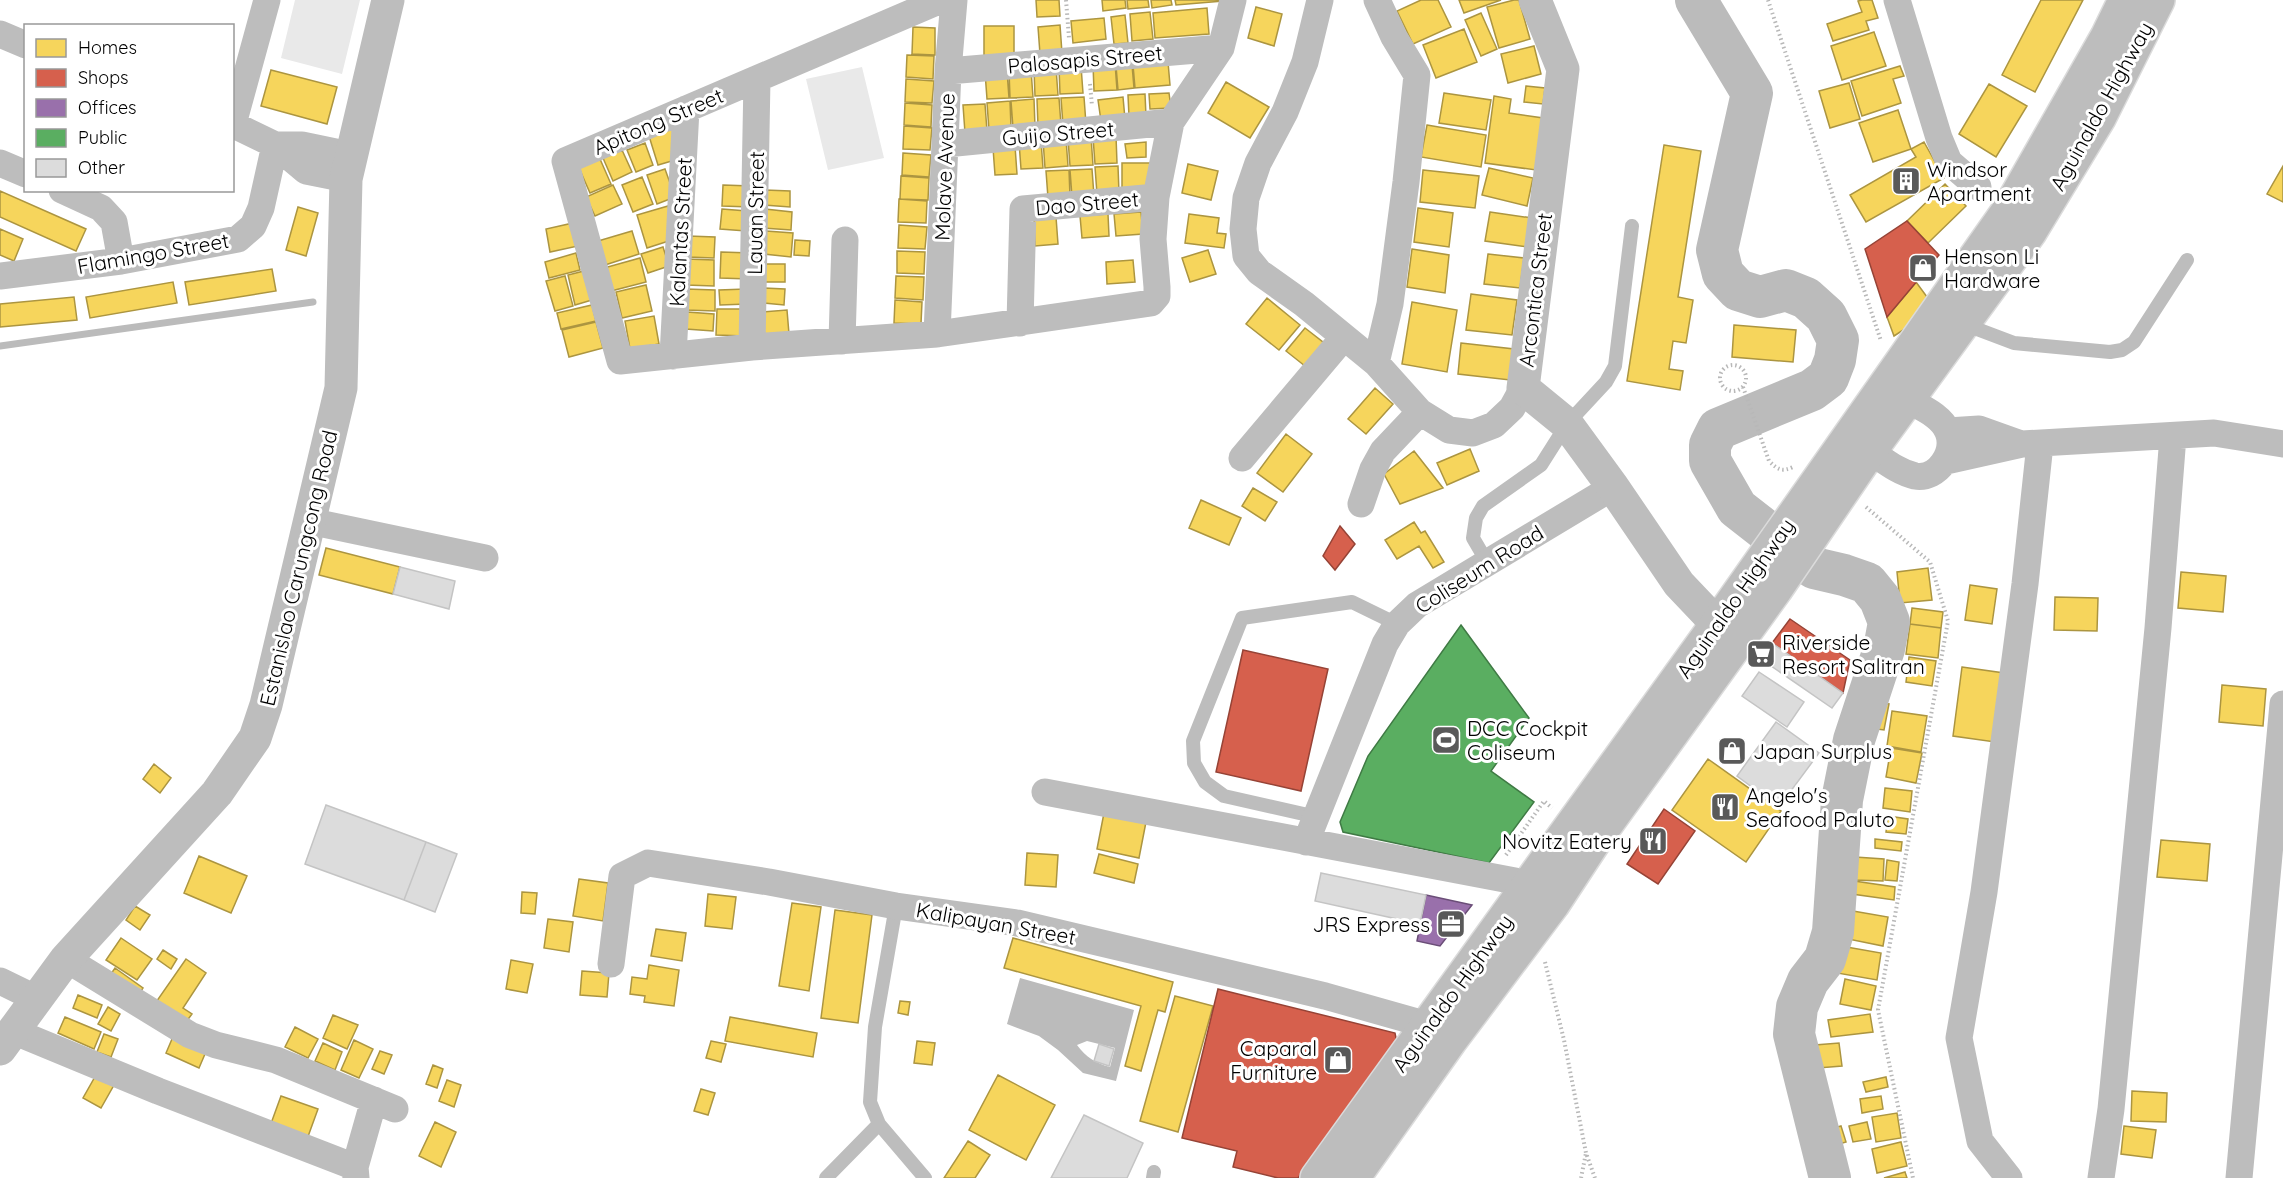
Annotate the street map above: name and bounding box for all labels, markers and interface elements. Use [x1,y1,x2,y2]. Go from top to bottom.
street label: Aguinaldo Highway [2044,17,2158,195]
legend [24,24,234,192]
text: Homes [78,36,137,59]
street label: Palosapis Street [1006,39,1164,79]
text: Shops [78,66,129,89]
street label: Apitong Street [589,82,727,160]
street label: Molave Avenue [928,93,960,241]
text: Offices [78,96,137,119]
street label: Guijo Street [1001,115,1115,151]
text: Public [78,126,127,149]
street label: Lauan Street [741,151,769,275]
text: Other [78,156,125,179]
place label: Windsor Apartment [1927,156,2032,206]
street label: Kalantas Street [663,157,697,307]
building icon: Windsor Apartment [1890,165,1922,197]
street label: Dao Street [1034,186,1140,220]
street label: Arcontica Street [1513,211,1557,369]
street label: Flamingo Street [75,227,231,279]
place label: Henson Li Hardware [1944,243,2040,293]
shop icon: Henson Li Hardware [1907,252,1939,284]
street label: Estanislao Carungcong Road [254,428,342,708]
street label: Aguinaldo Highway [1670,513,1800,683]
street label: Coliseum Road [1410,519,1548,619]
place label: Riverside Resort Salitran [1782,629,1925,679]
supermarket icon: Riverside Resort Salitran [1745,638,1777,670]
place label: DCC Cockpit Coliseum [1467,715,1588,765]
sports icon: DCC Cockpit Coliseum [1430,724,1462,756]
shop icon: Japan Surplus [1716,735,1748,767]
place label: Japan Surplus [1753,738,1892,764]
place label: Angelo's Seafood Paluto [1746,782,1895,832]
restaurant icon: Angelo's Seafood Paluto [1709,791,1741,823]
restaurant icon: Novitz Eatery [1637,825,1669,857]
place label: Novitz Eatery [1502,828,1632,854]
street label: Kalipayan Street [914,896,1078,950]
office icon: JRS Express [1435,908,1467,940]
street label: Aguinaldo Highway [1386,909,1518,1077]
place label: JRS Express [1312,911,1430,937]
place label: Caparal Furniture [1230,1035,1317,1085]
shop icon: Caparal Furniture [1322,1044,1354,1076]

